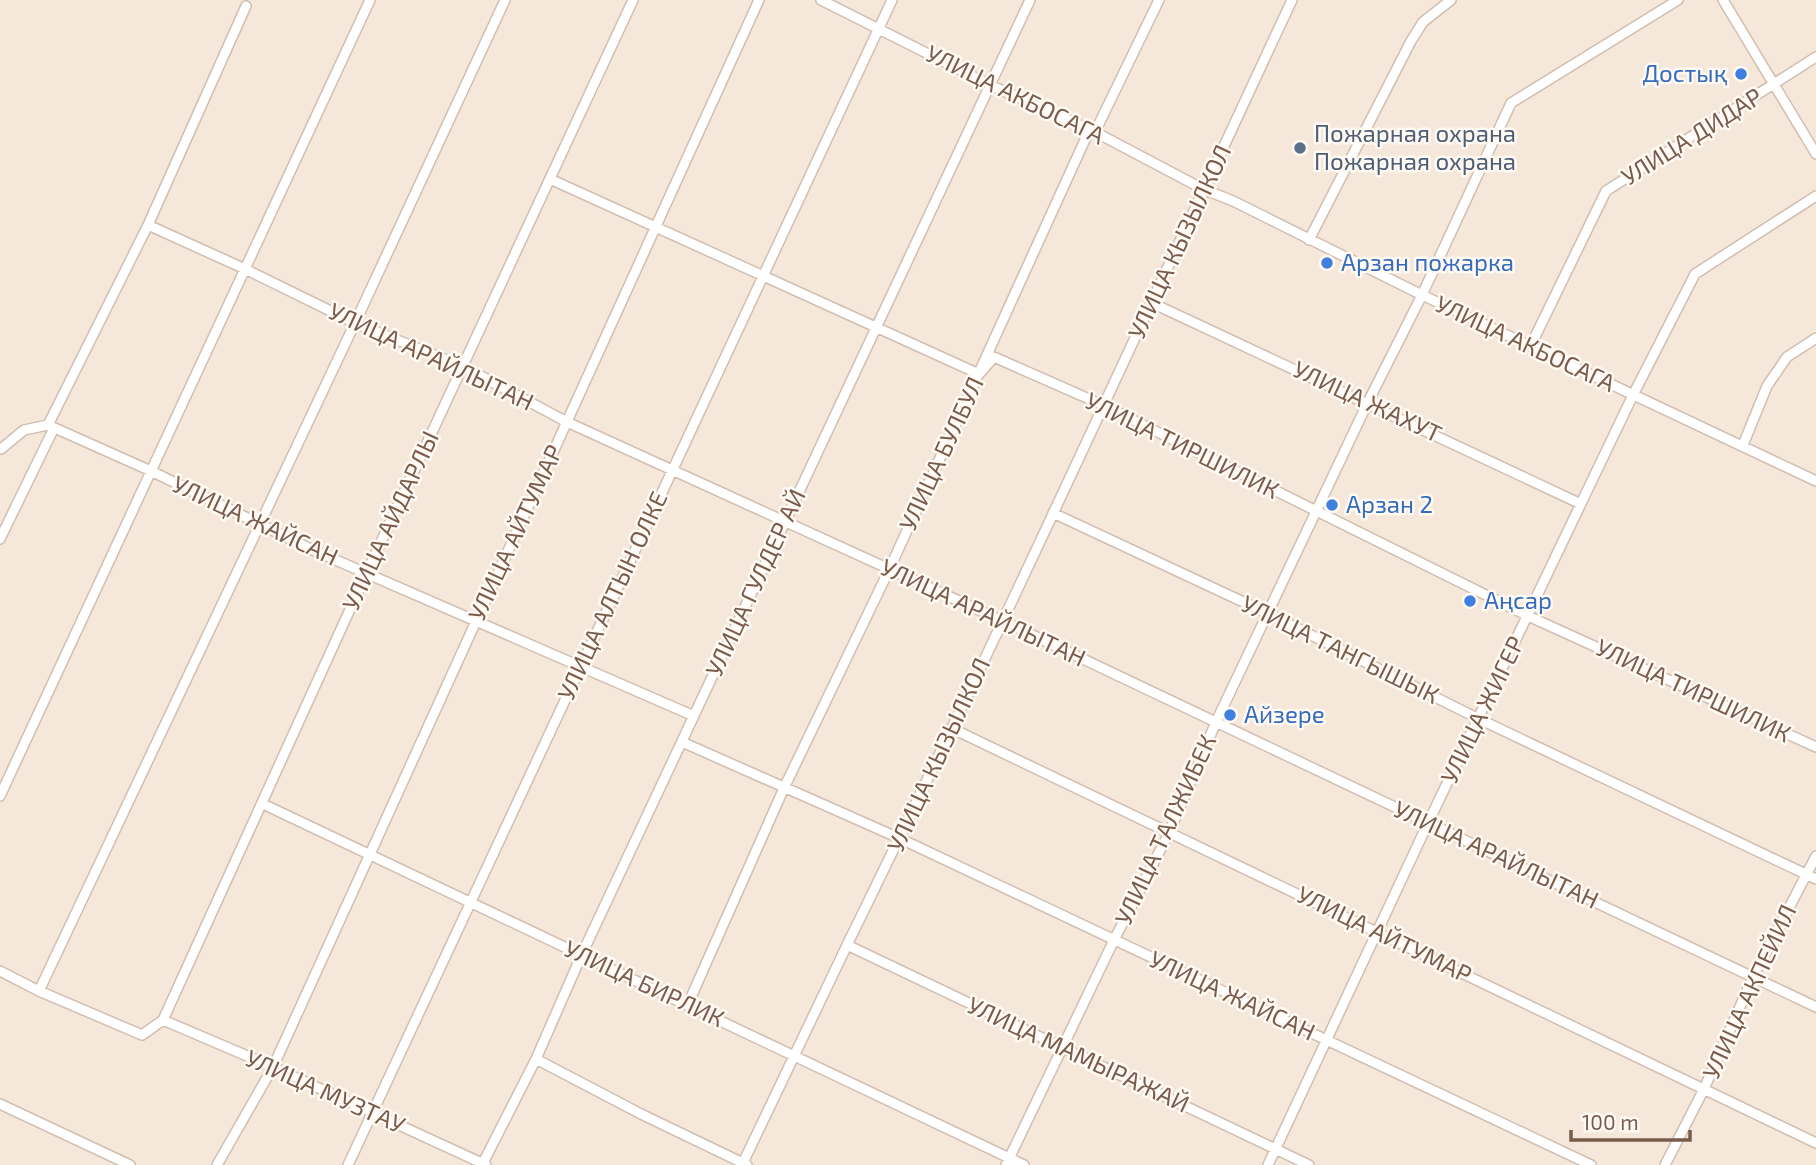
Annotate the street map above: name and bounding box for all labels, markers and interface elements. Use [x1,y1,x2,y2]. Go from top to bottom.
street label: УЛИЦА АКБОСАГА [922,38,1110,150]
place label: Достық [1642,58,1728,87]
marker: Достық [1733,66,1749,82]
street label: УЛИЦА ДИДАР [1615,81,1767,191]
place label: Пожарная охрана Пожарная охрана [1314,118,1516,175]
street label: УЛИЦА КЫЗЫЛКОЛ [1121,140,1236,343]
marker: Пожарная охрана Пожарная охрана [1292,140,1308,156]
place label: Арзан пожарка [1341,247,1514,276]
marker: Арзан пожарка [1319,255,1335,271]
street label: УЛИЦА АКБОСАГА [1431,288,1620,397]
street label: УЛИЦА АРАЙЛЫТАН [324,295,539,416]
street label: УЛИЦА ЖАХУТ [1289,354,1447,448]
street label: УЛИЦА БУЛБУЛ [892,372,989,535]
street label: УЛИЦА ТИРШИЛИК [1081,385,1284,504]
street label: УЛИЦА АЙДАРЛЫ [335,426,444,615]
street label: УЛИЦА АЙТУМАР [461,440,568,625]
street label: УЛИЦА ЖАЙСАН [168,469,343,571]
street label: УЛИЦА ГУЛДЕР АЙ [699,484,811,681]
street label: УЛИЦА АЛТЫН ОЛКЕ [551,486,673,704]
place label: Арзан 2 [1346,489,1433,518]
marker: Арзан 2 [1324,497,1340,513]
street label: УЛИЦА АРАЙЛЫТАН [876,551,1091,672]
place label: Аңсар [1484,585,1552,614]
street label: УЛИЦА ТАНГЫШЫК [1237,588,1444,709]
marker: Аңсар [1462,593,1478,609]
street label: УЛИЦА ЖИГЕР [1434,631,1530,788]
street label: УЛИЦА ТИРШИЛИК [1592,632,1796,748]
street label: УЛИЦА КЫЗЫЛКОЛ [880,653,995,856]
place label: Айзере [1244,699,1325,728]
marker: Айзере [1222,707,1238,723]
street label: УЛИЦА ТАЛЖИБЕК [1108,730,1221,929]
street label: УЛИЦА АРАЙЛЫТАН [1389,793,1604,914]
street label: УЛИЦА АЙТУМАР [1293,879,1477,988]
street label: УЛИЦА АКПЕЙИЛ [1696,900,1802,1083]
street label: УЛИЦА БИРЛИК [560,933,729,1032]
street label: УЛИЦА ЖАЙСАН [1145,944,1320,1046]
street label: УЛИЦА МАМЫРАЖАЙ [963,990,1194,1118]
street label: УЛИЦА МУЗТАУ [241,1043,410,1139]
scale bar [1571,1098,1690,1142]
text: 100 m [1582,1109,1639,1134]

